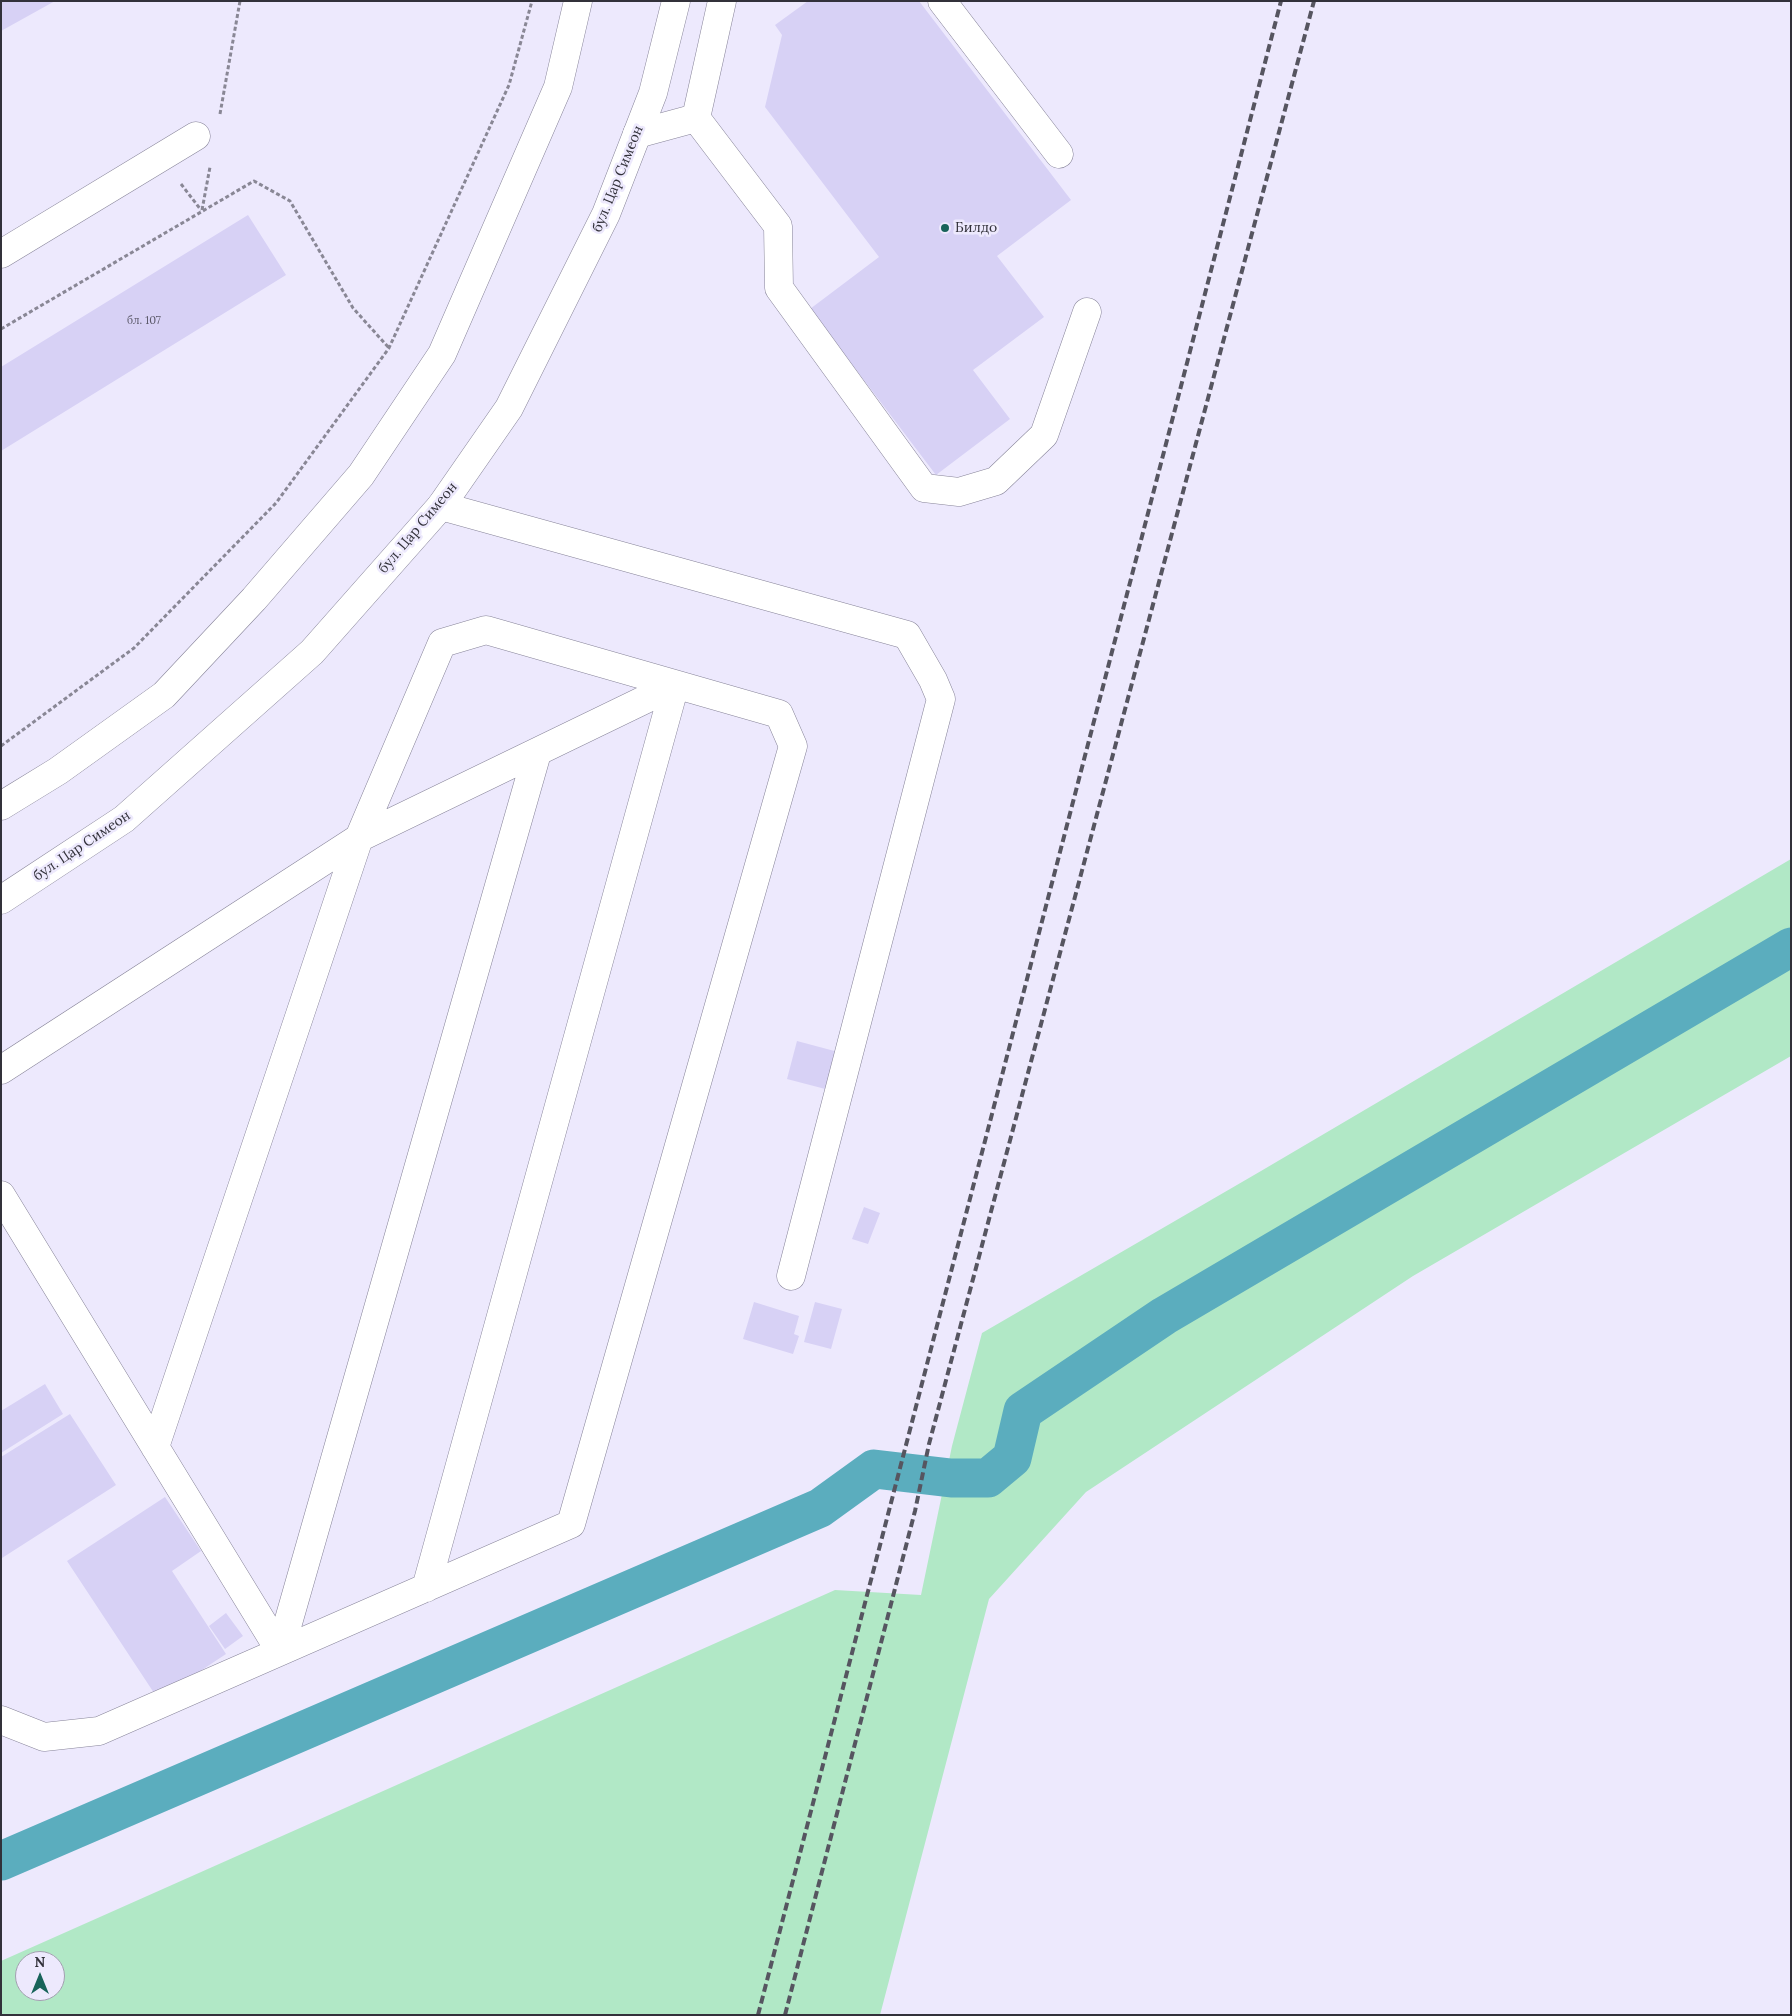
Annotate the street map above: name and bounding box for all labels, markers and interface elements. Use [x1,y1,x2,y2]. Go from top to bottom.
street label: бул. Цар Симеон [589,123,647,235]
place label: Билдо [955,220,997,236]
marker: Билдо [939,222,951,234]
house number: бл. 107 [127,314,161,328]
street label: бул. Цар Симеон [375,479,461,577]
street label: бул. Цар Симеон [30,807,134,885]
north arrow [15,1951,65,2001]
text: N [35,1953,45,1971]

